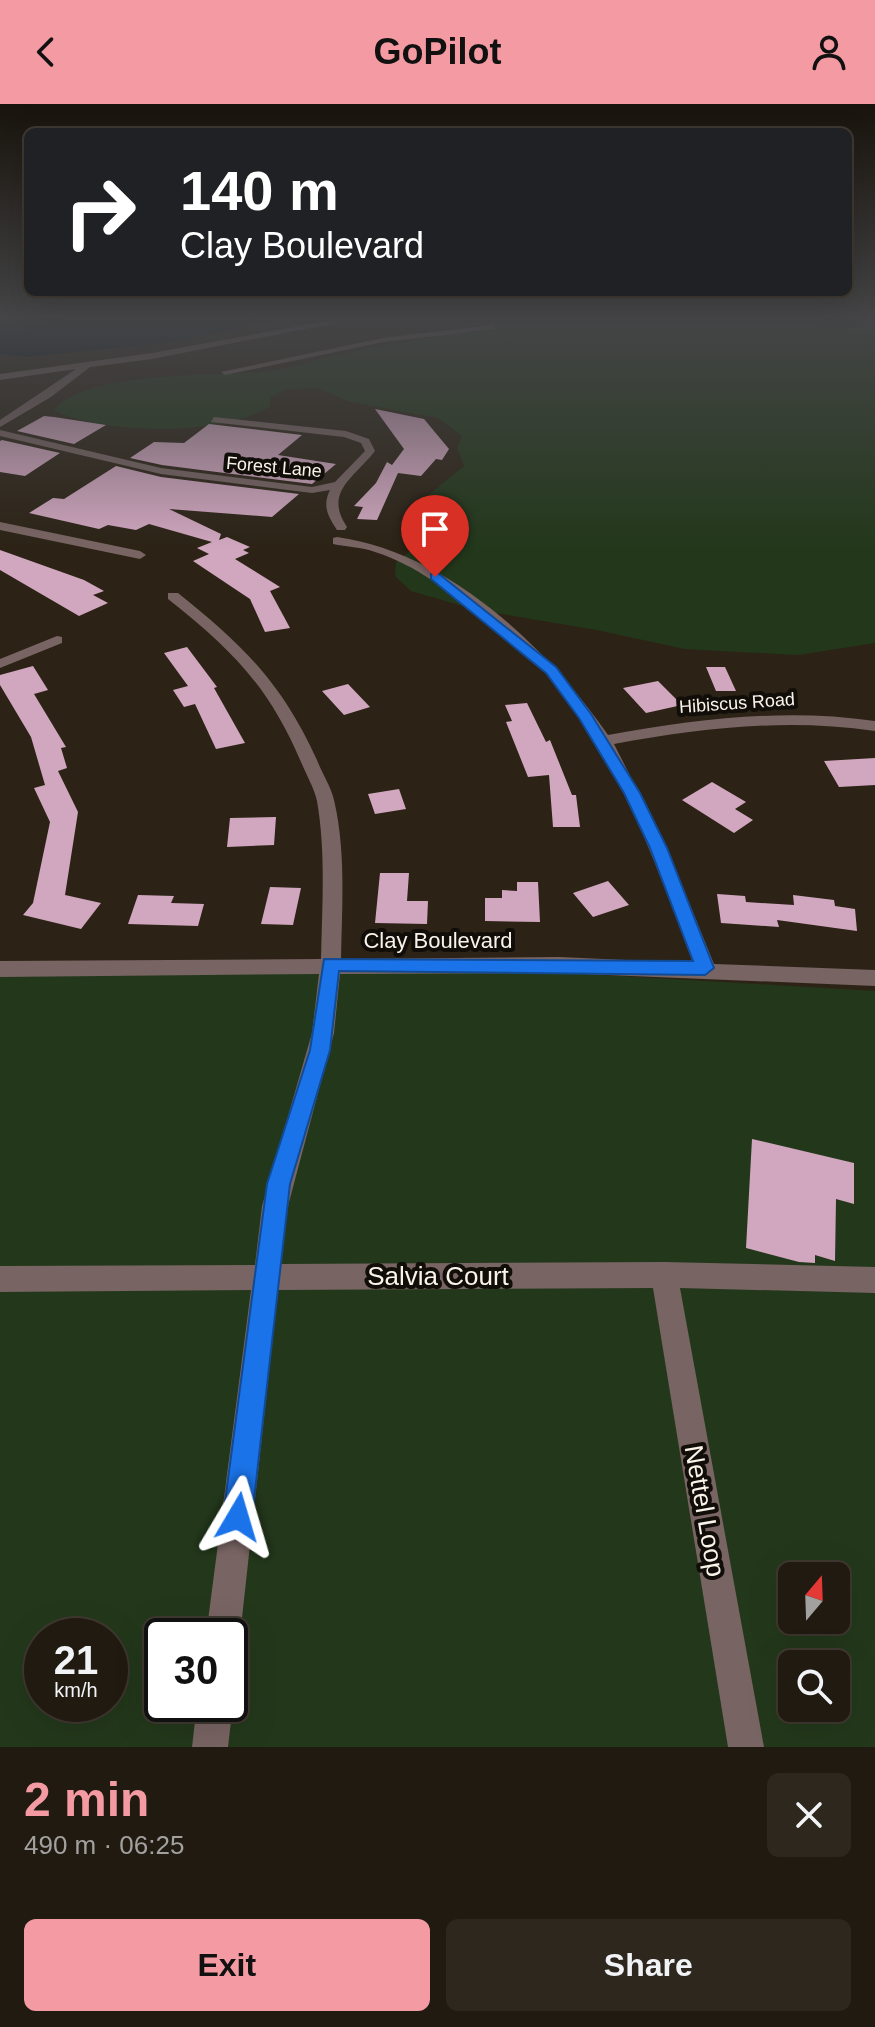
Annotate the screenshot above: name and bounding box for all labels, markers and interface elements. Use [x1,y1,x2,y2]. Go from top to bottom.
icon: back [24,30,68,74]
icon: person [807,30,851,74]
text: GoPilot [374,31,502,72]
text: 140 m [180,159,339,222]
icon: right [48,160,152,264]
text: Clay Boulevard [180,225,424,266]
street label: Forest Lane [225,453,323,481]
pin [401,495,469,577]
icon: arrive [413,507,457,551]
street label: Hibiscus Road [678,689,796,717]
street label: Clay Boulevard [363,928,513,953]
street label: Salvia Court [367,1261,510,1291]
street label: Nettel Loop [679,1443,731,1579]
position arrow [196,1475,280,1559]
north arrow [778,1562,850,1634]
map controls [778,1562,850,1722]
speed limit sign: 30 [144,1618,248,1722]
text: 21 [54,1638,98,1682]
button: search [778,1650,850,1722]
text: km/h [54,1679,98,1701]
text: 2 min [24,1773,149,1826]
button: close [767,1773,851,1857]
text: 490 m · 06:25 [24,1830,184,1860]
button: Exit [24,1919,430,2011]
button: Share [446,1919,851,2011]

